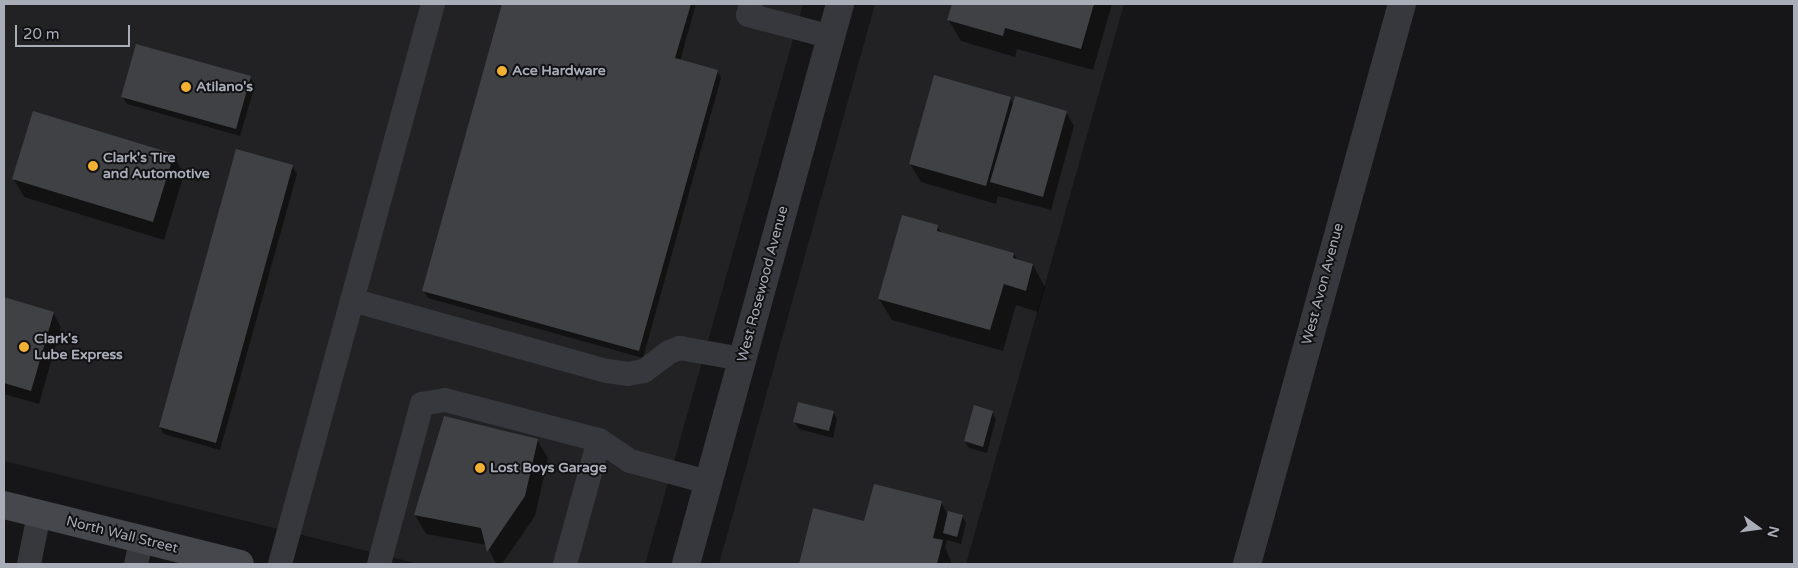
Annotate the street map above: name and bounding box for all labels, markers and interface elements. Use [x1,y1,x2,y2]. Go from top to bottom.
scale bar [18,15,132,47]
text: 20 m [23,25,60,43]
place label: Ace Hardware [512,63,606,79]
marker: Ace Hardware [496,65,508,77]
place label: Atilano's [196,79,253,95]
marker: Atilano's [180,81,192,93]
place label: Clark's Tire and Automotive [103,150,210,182]
marker: Clark's Tire and Automotive [87,160,99,172]
street label: West Rosewood Avenue [734,204,792,364]
street label: West Avon Avenue [1299,221,1347,347]
place label: Clark's Lube Express [34,331,123,364]
marker: Clark's Lube Express [18,341,30,353]
place label: Lost Boys Garage [490,460,607,476]
marker: Lost Boys Garage [474,462,486,474]
north arrow [1733,503,1783,553]
street label: North Wall Street [64,513,180,557]
text: N [1763,524,1783,539]

